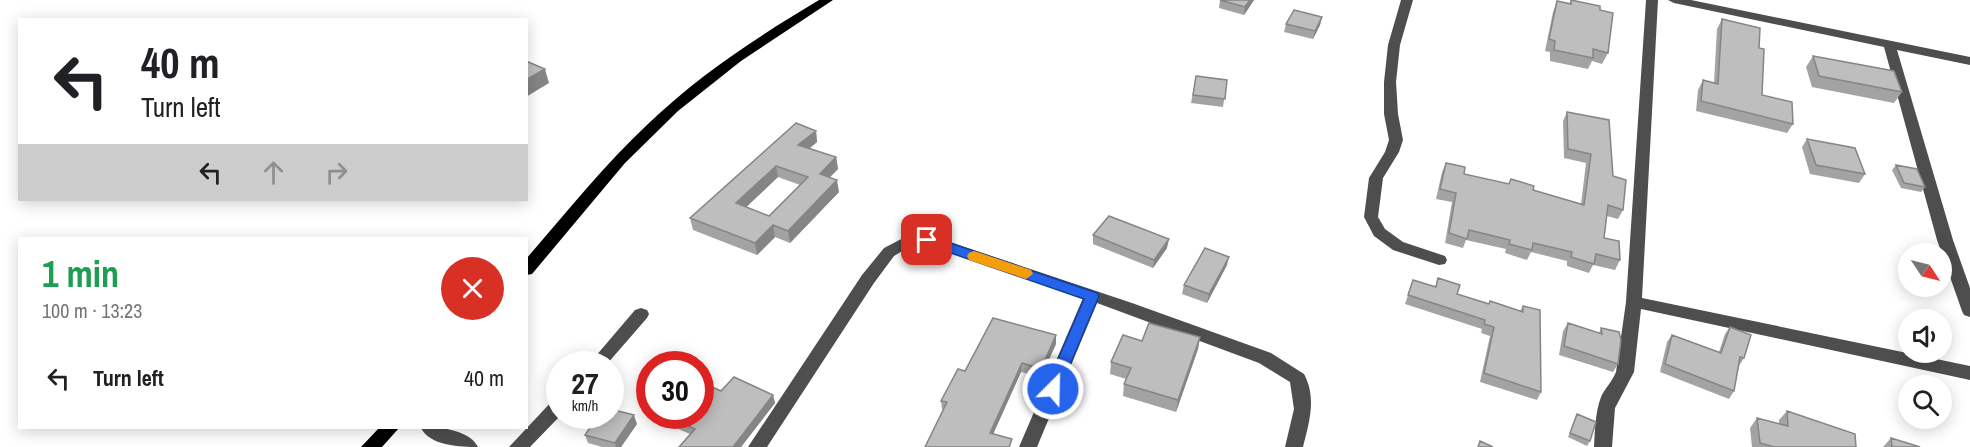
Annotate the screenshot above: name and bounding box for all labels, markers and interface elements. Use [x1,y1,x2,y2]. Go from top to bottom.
text: 40 m [141,35,220,91]
icon: left [42,42,120,120]
text: Turn left [141,89,220,125]
icon: left [194,156,227,189]
icon: ahead [257,156,290,189]
icon: right [320,156,353,189]
pin [901,214,952,265]
icon: arrive [910,223,943,256]
north arrow [1898,243,1952,297]
map controls [1898,243,1952,429]
text: 1 min [42,250,119,298]
button: close [441,257,504,320]
text: 100 m · 13:23 [42,297,142,324]
button: sound [1898,309,1952,363]
speed limit sign: 30 [636,351,714,429]
position arrow [1021,357,1085,421]
icon: left [42,362,75,395]
text: Turn left [93,363,164,393]
text: 40 m [464,363,504,393]
text: 27 [571,363,599,403]
button: search [1898,375,1952,429]
text: km/h [572,395,598,416]

